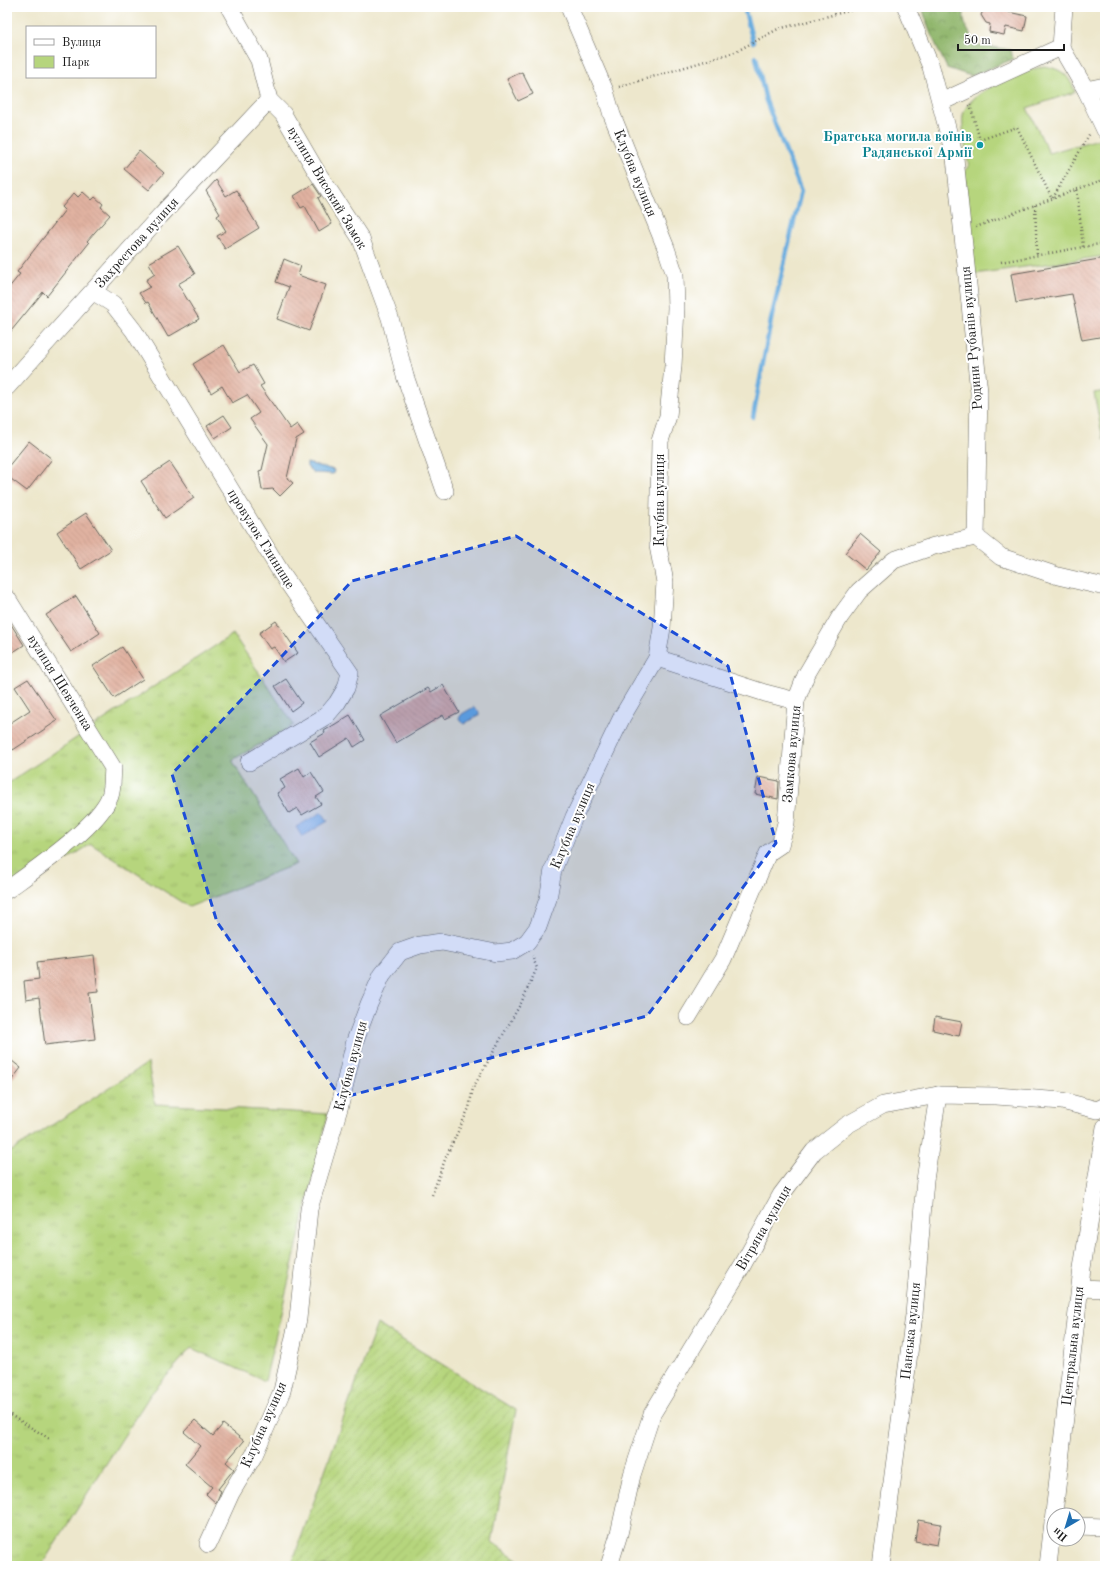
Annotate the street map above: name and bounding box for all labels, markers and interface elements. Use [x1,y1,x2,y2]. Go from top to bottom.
legend [26,26,156,78]
scale bar [958,26,1064,52]
text: 50 m [964,34,991,47]
text: Вулиця [62,37,101,49]
text: Парк [62,57,90,69]
street label: вулиця Високий Замок [285,124,369,252]
street label: Клубна вулиця [611,127,659,219]
place label: Братська могила воїнів Радянської Армії [823,130,973,160]
marker: Братська могила воїнів Радянської Армії [975,140,985,150]
street label: Захрестова вулиця [93,195,181,291]
street label: Родини Рубанів вулиця [959,265,985,411]
street label: Клубна вулиця [653,453,667,547]
street label: провулок Глинище [225,487,297,591]
street label: вулиця Шевченка [25,632,95,734]
street label: Замкова вулиця [781,705,803,803]
street label: Клубна вулиця [548,780,598,872]
street label: Клубна вулиця [332,1019,370,1113]
street label: Вітряна вулиця [734,1183,794,1273]
street label: Панська вулиця [899,1281,923,1381]
street label: Центральна вулиця [1060,1285,1086,1407]
street label: Клубна вулиця [239,1380,289,1470]
north arrow [1046,1507,1086,1547]
text: Пн [1051,1525,1070,1543]

